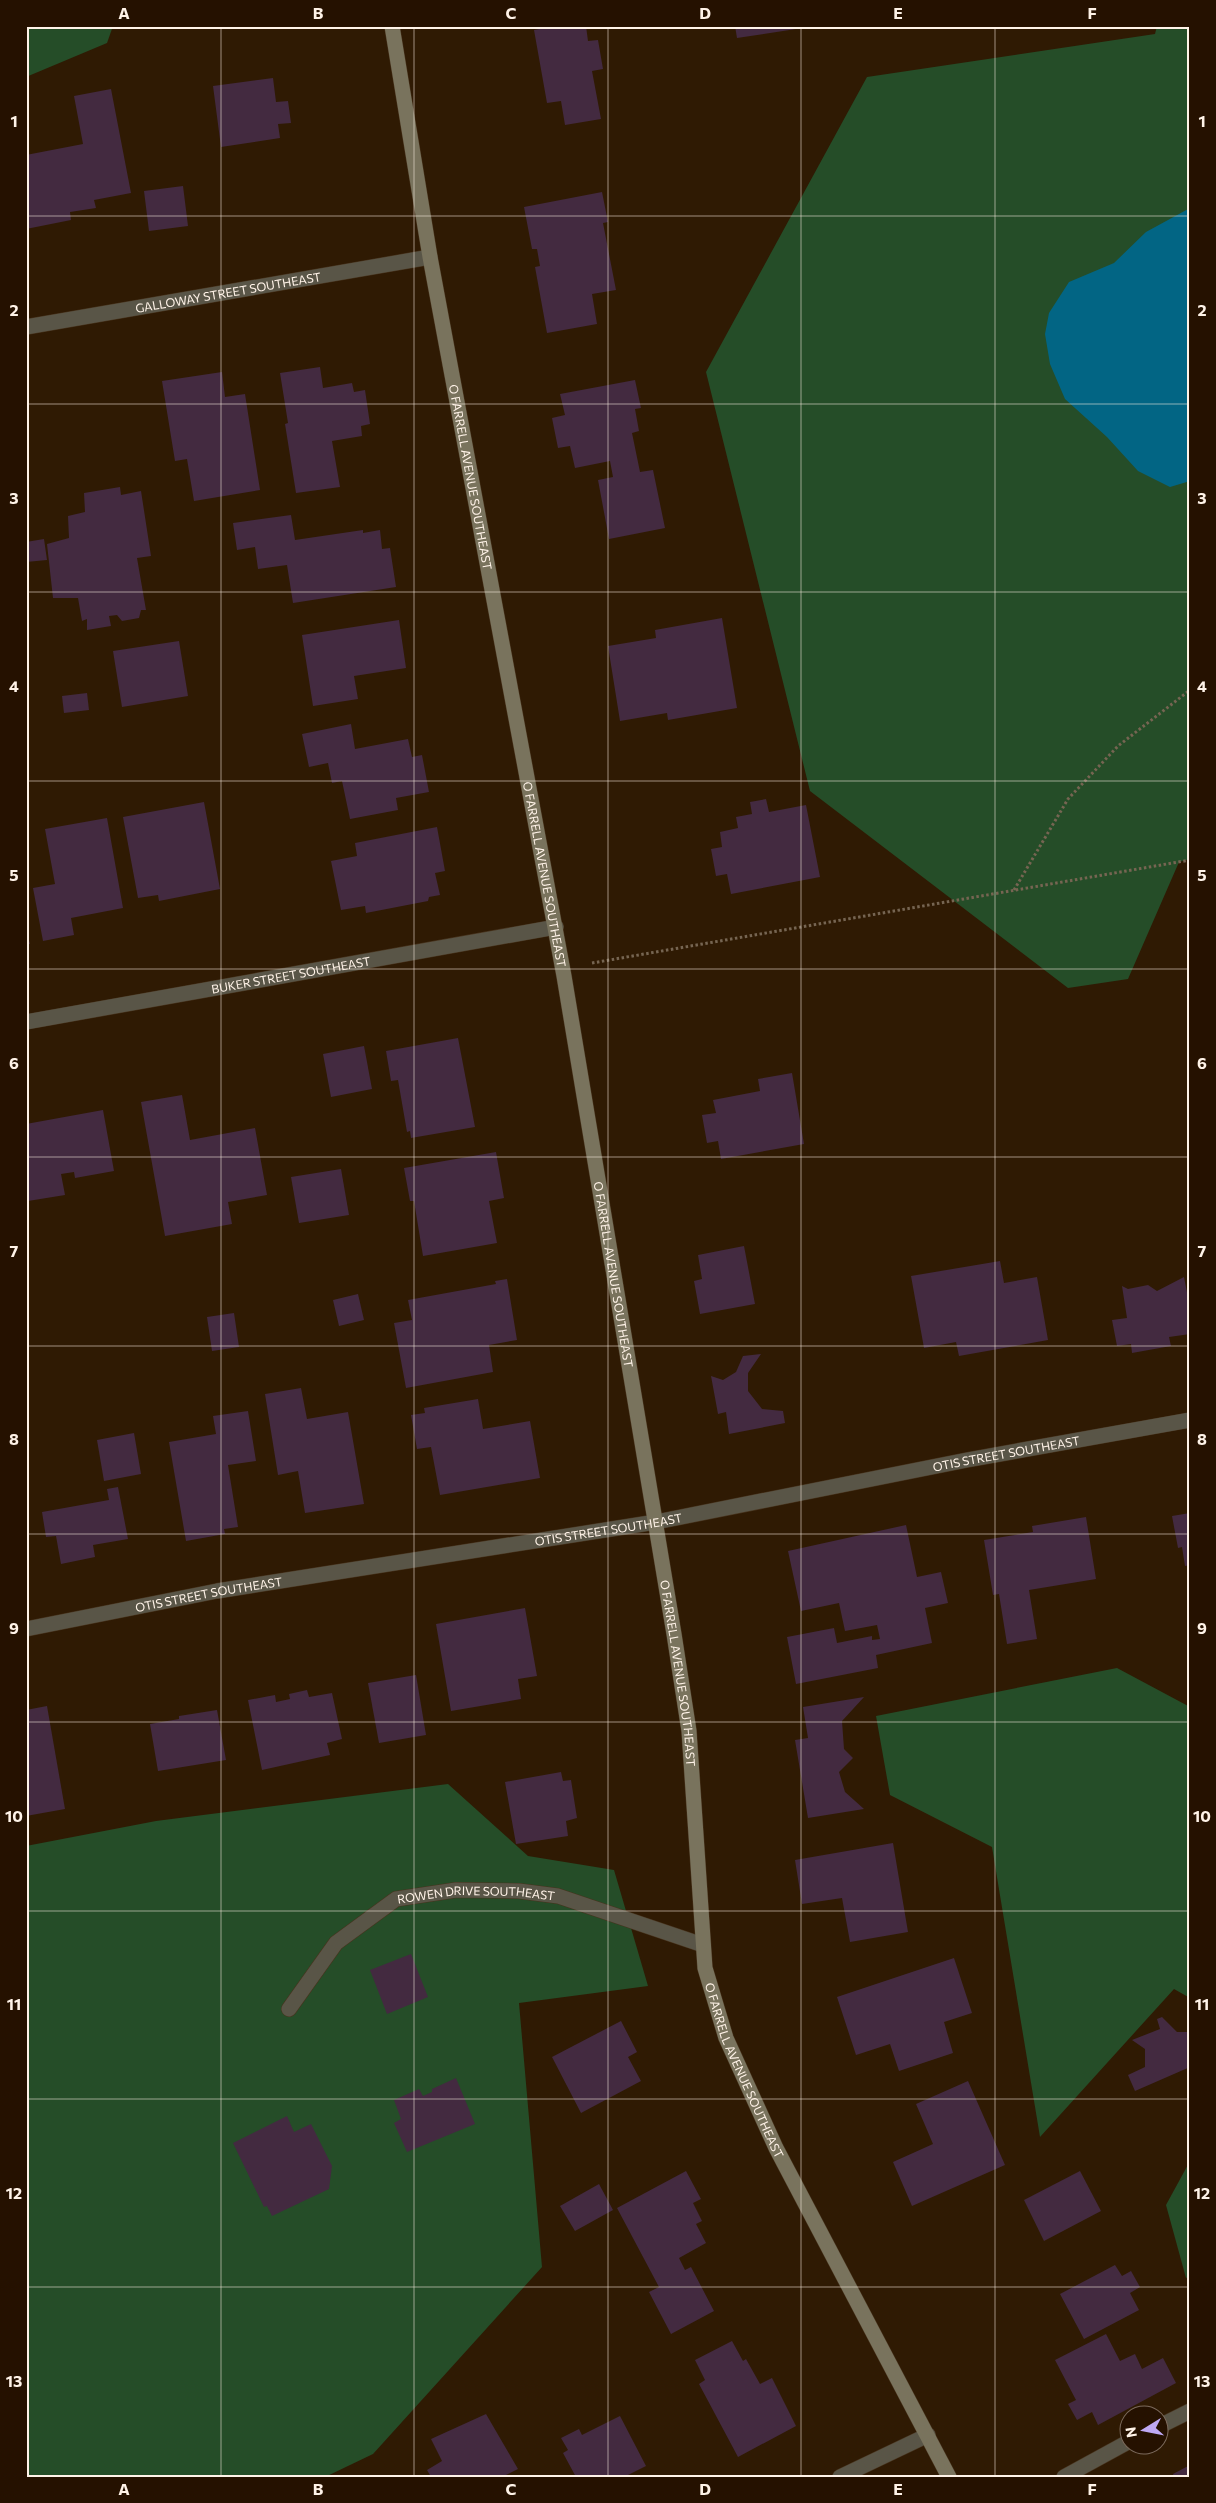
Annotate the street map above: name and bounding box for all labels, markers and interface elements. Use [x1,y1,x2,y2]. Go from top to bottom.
text: A [118,3,130,22]
text: B [313,3,324,22]
text: C [506,3,517,22]
text: D [699,3,711,22]
text: E [893,3,903,22]
text: F [1087,3,1097,22]
text: 1 [10,111,18,130]
text: 1 [1198,111,1206,130]
street label: GALLOWAY STREET SOUTHEAST [134,269,322,315]
text: 2 [9,300,19,319]
text: 2 [1197,300,1207,319]
street label: O FARRELL AVENUE SOUTHEAST [447,383,495,571]
text: 3 [9,488,19,507]
text: 3 [1197,488,1207,507]
text: 4 [9,676,19,695]
text: 4 [1197,676,1207,695]
street label: O FARRELL AVENUE SOUTHEAST [521,780,569,969]
text: 5 [9,865,19,884]
text: 5 [1197,865,1207,884]
street label: BUKER STREET SOUTHEAST [210,953,372,996]
text: 6 [9,1053,19,1072]
text: 6 [1197,1053,1207,1072]
street label: O FARRELL AVENUE SOUTHEAST [591,1180,636,1369]
text: 7 [10,1241,19,1260]
text: 7 [1198,1241,1207,1260]
text: 8 [9,1429,19,1448]
text: 8 [1197,1429,1207,1448]
street label: OTIS STREET SOUTHEAST [931,1433,1081,1474]
street label: OTIS STREET SOUTHEAST [534,1510,684,1548]
street label: OTIS STREET SOUTHEAST [134,1574,283,1614]
street label: O FARRELL AVENUE SOUTHEAST [658,1579,698,1767]
text: 9 [9,1618,19,1637]
text: 9 [1197,1618,1207,1637]
text: 10 [5,1806,23,1825]
text: 10 [1193,1806,1211,1825]
street label: ROWEN DRIVE SOUTHEAST [396,1883,556,1906]
street label: O FARRELL AVENUE SOUTHEAST [703,1981,787,2160]
text: 11 [7,1994,21,2013]
text: 11 [1195,1994,1209,2013]
text: 12 [6,2183,22,2202]
text: 12 [1194,2183,1210,2202]
text: 13 [6,2371,22,2390]
text: 13 [1194,2371,1210,2390]
north arrow [1118,2406,1168,2456]
text: N [1121,2426,1140,2439]
text: A [118,2479,130,2498]
text: B [313,2479,324,2498]
text: C [506,2479,517,2498]
text: D [699,2479,711,2498]
text: E [893,2479,903,2498]
text: F [1087,2479,1097,2498]

